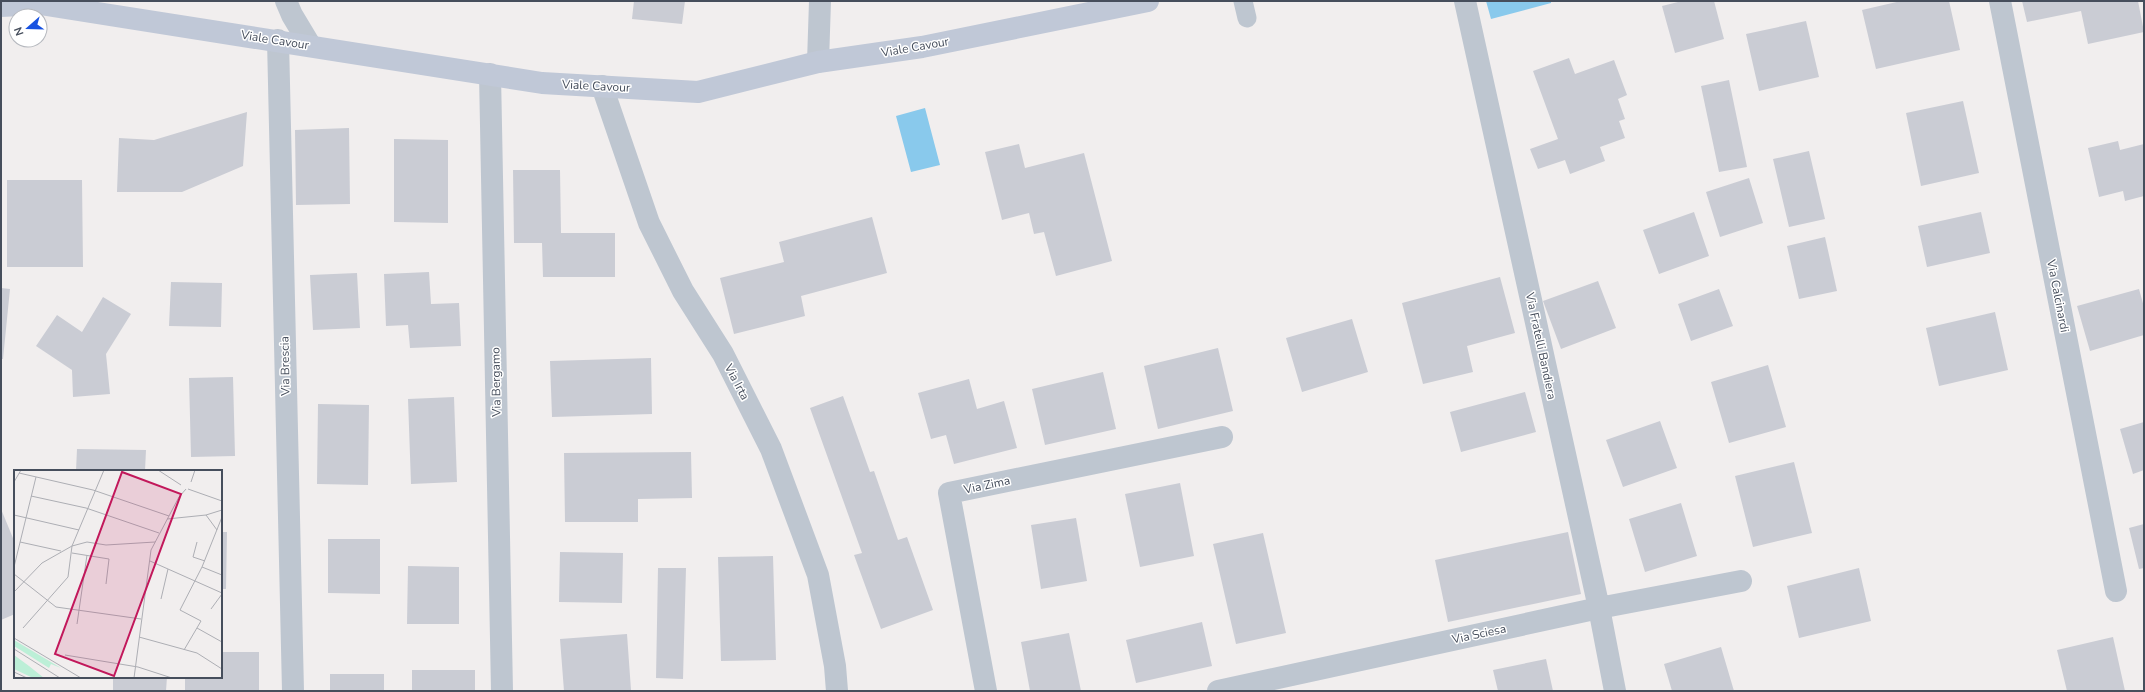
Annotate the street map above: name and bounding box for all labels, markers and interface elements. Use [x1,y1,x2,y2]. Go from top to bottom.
north arrow [8,8,48,48]
text: N [11,25,28,38]
street label: Viale Cavour [239,27,311,53]
street label: Viale Cavour [879,33,951,61]
street label: Viale Cavour [560,76,631,96]
street label: Via Calcinardi [2043,257,2073,334]
street label: Via Fratelli Bandiera [1522,290,1560,401]
street label: Via Brescia [276,336,294,397]
street label: Via Bergamo [487,347,505,418]
street label: Via Irta [720,360,753,403]
inset map [14,470,222,678]
street label: Via Zima [961,472,1012,498]
street label: Via Sciesa [1450,620,1507,648]

